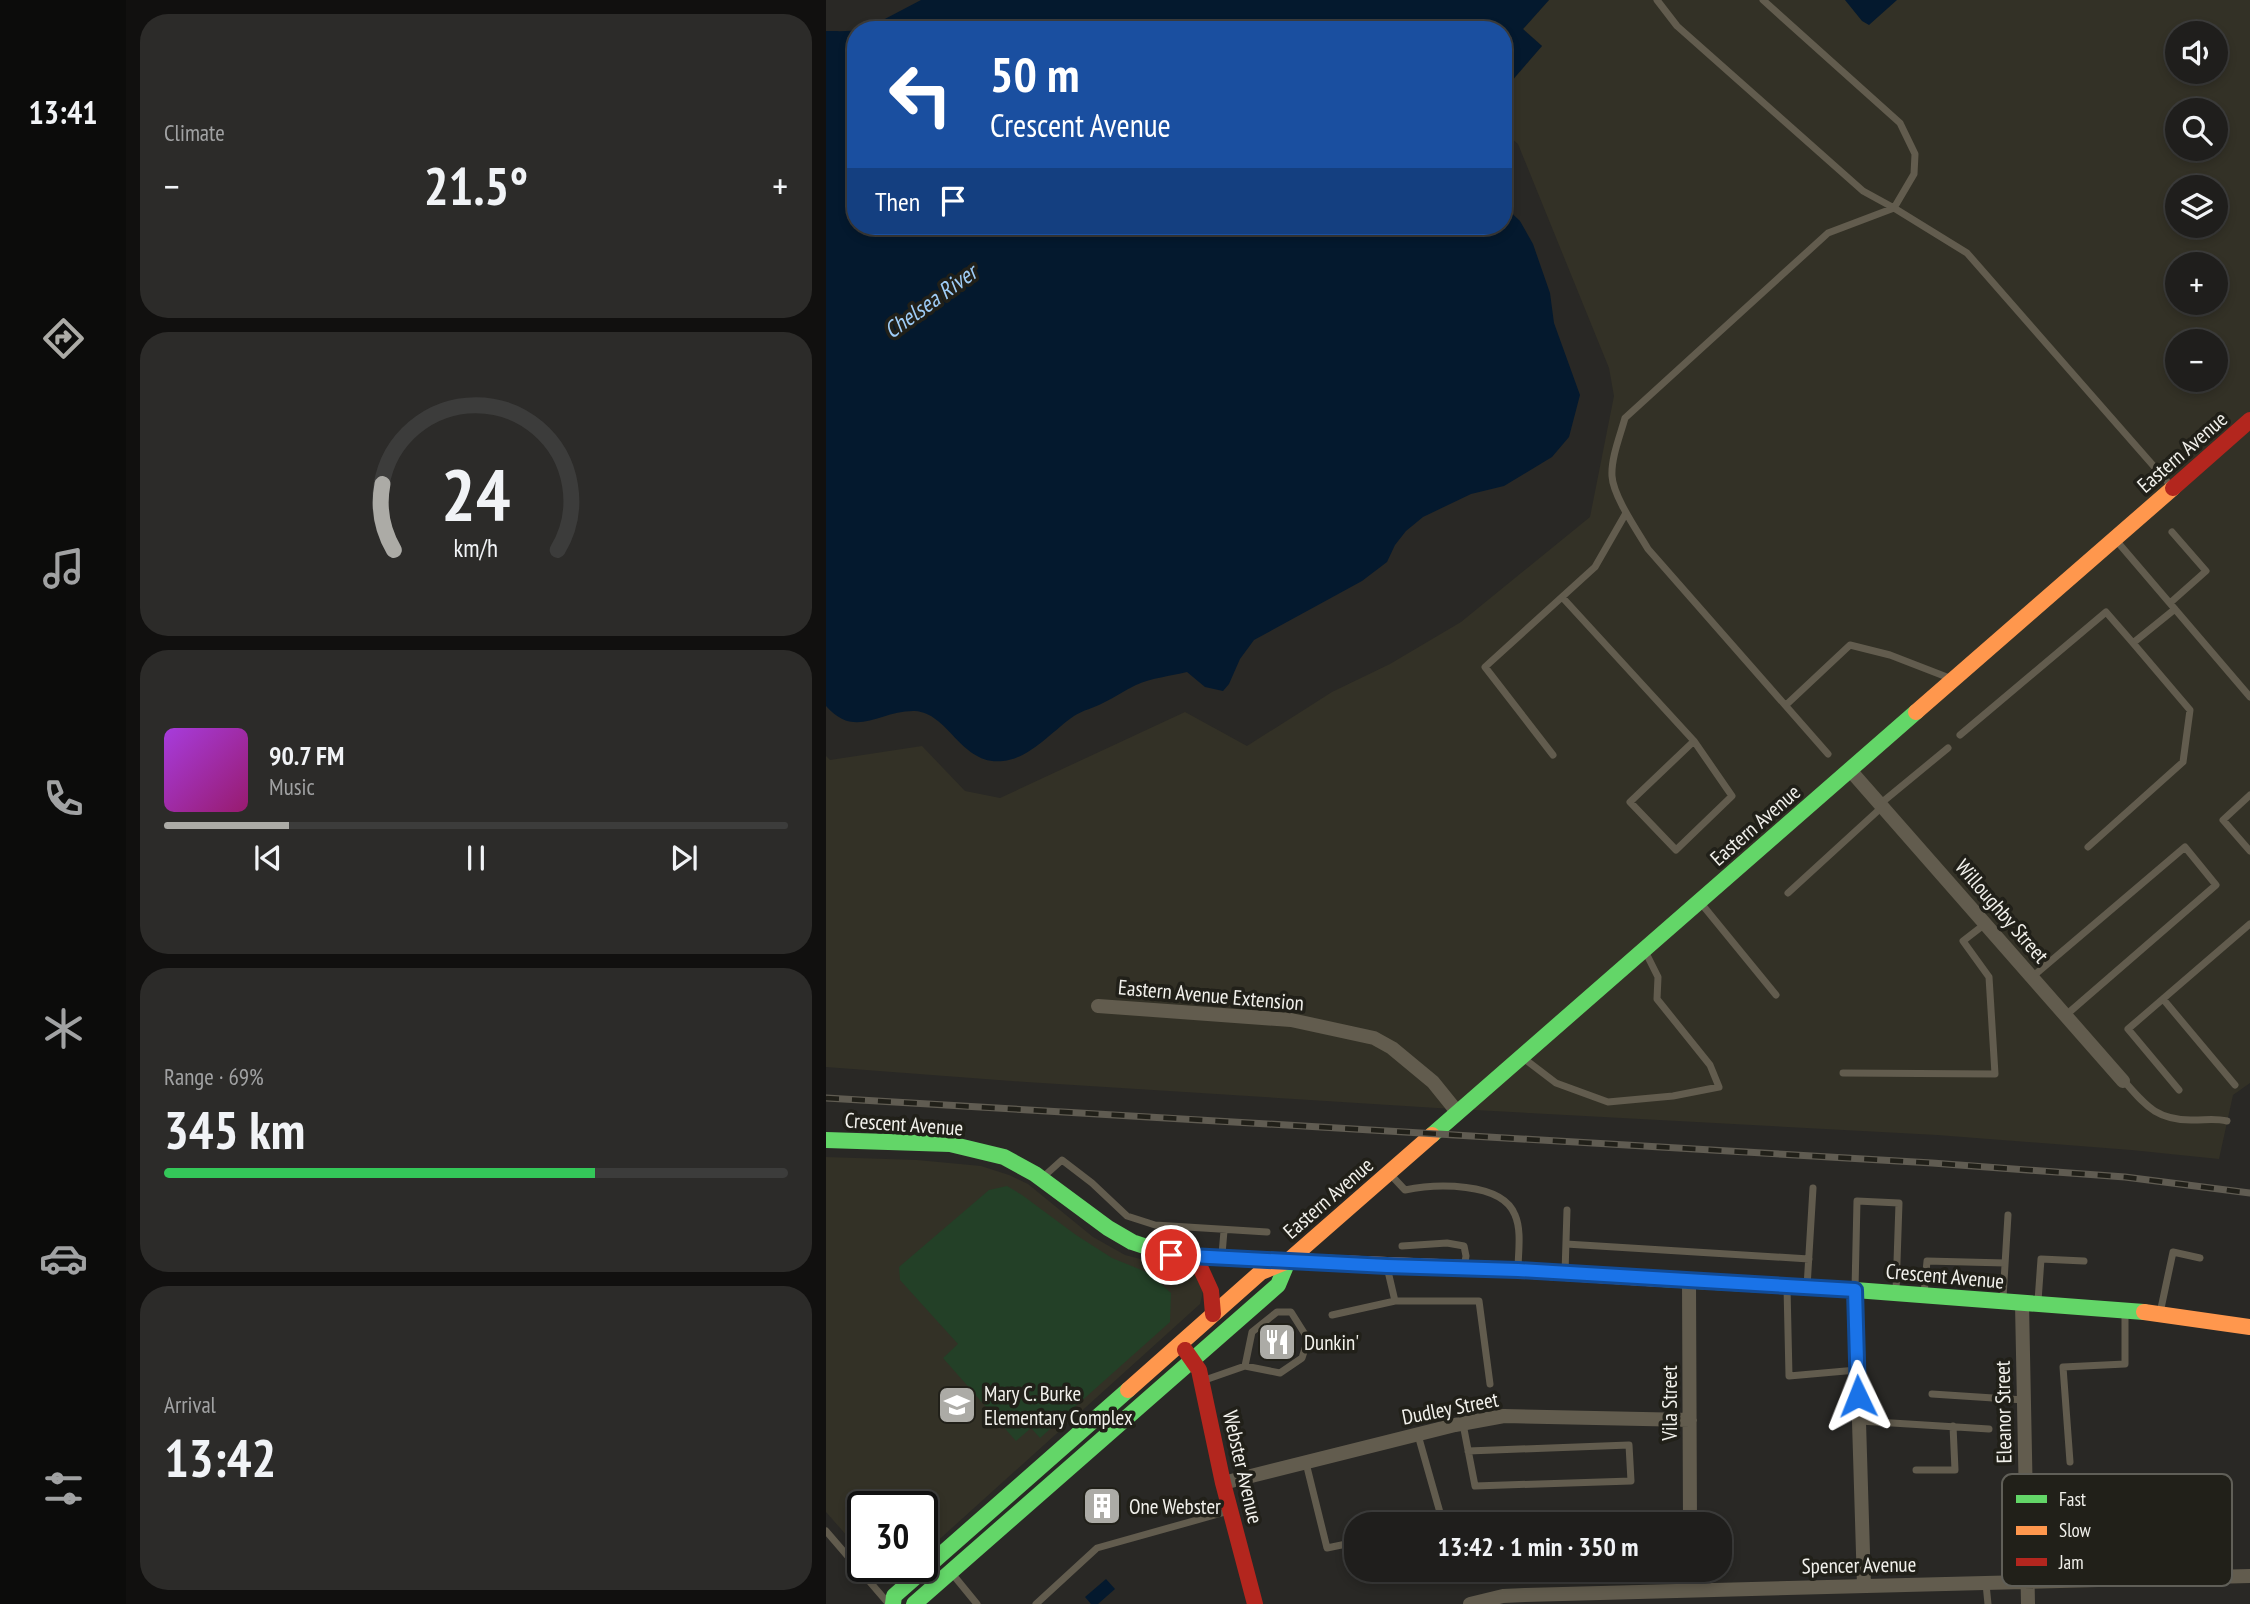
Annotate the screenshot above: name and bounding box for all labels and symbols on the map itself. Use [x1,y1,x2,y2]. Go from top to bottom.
water label: Chelsea River [878,255,985,344]
street label: Eastern Avenue [2131,405,2233,499]
street label: Eastern Avenue [1704,778,1806,872]
street label: Willoughby Street [1949,853,2055,969]
street label: Eastern Avenue Extension [1117,973,1305,1017]
street label: Crescent Avenue [844,1106,964,1142]
street label: Eastern Avenue [1277,1151,1379,1245]
pin [1141,1225,1201,1285]
street label: Crescent Avenue [1885,1257,2005,1295]
restaurant icon: Dunkin' [1256,1321,1298,1363]
place label: Dunkin' [1304,1329,1359,1356]
position arrow [1821,1359,1895,1433]
street label: Eleanor Street [1989,1360,2017,1464]
street label: Vila Street [1656,1365,1683,1442]
place label: Mary C. Burke Elementary Complex [984,1380,1133,1431]
school or university icon: Mary C. Burke Elementary Complex [936,1384,978,1426]
street label: Dudley Street [1399,1385,1501,1431]
street label: Webster Avenue [1217,1408,1269,1526]
legend [2002,1474,2232,1586]
building icon: One Webster [1081,1485,1123,1527]
text: Fast [2059,1487,2087,1511]
speed limit sign: 30 [847,1491,938,1582]
place label: One Webster [1129,1493,1221,1520]
text: Slow [2059,1518,2092,1542]
text: Jam [2058,1550,2084,1574]
street label: Spencer Avenue [1801,1551,1917,1579]

